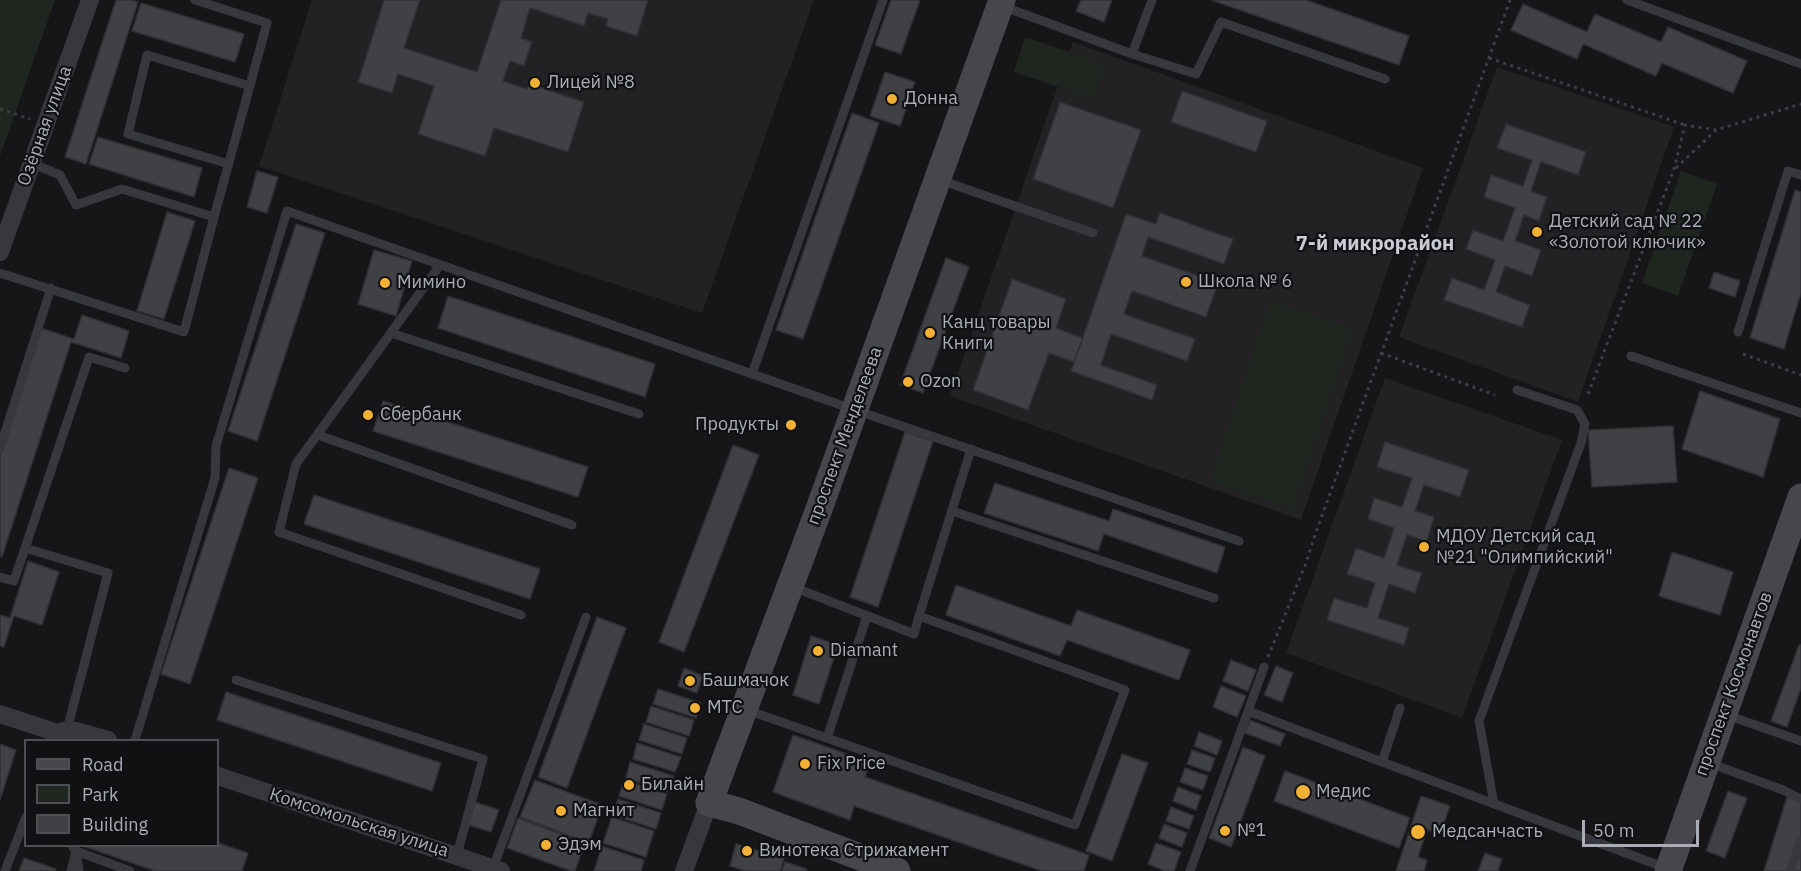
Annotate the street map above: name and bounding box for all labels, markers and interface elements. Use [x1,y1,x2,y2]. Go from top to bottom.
street label: Озёрная улица [13,63,77,189]
place label: Лицей №8 [547,72,635,94]
marker: Лицей №8 [528,76,542,90]
place label: Донна [904,88,958,110]
marker: Донна [885,92,899,106]
place label: Детский сад № 22 «Золотой ключик» [1549,211,1706,254]
marker: Детский сад № 22 «Золотой ключик» [1530,225,1544,239]
district label: 7-й микрорайон [1296,232,1454,256]
place label: Школа № 6 [1198,271,1292,293]
place label: Мимино [397,272,466,294]
marker: Школа № 6 [1179,275,1193,289]
marker: Мимино [378,276,392,290]
place label: Канц товары Книги [942,312,1050,354]
marker: Канц товары Книги [923,326,937,340]
street label: проспект Менделеева [803,344,887,528]
place label: Ozon [920,371,961,393]
marker: Ozon [901,375,915,389]
place label: Сбербанк [380,404,462,426]
marker: Сбербанк [361,408,375,422]
place label: Продукты [695,414,779,436]
marker: Продукты [784,418,798,432]
place label: МДОУ Детский сад №21 "Олимпийский" [1436,526,1613,568]
marker: МДОУ Детский сад №21 "Олимпийский" [1417,540,1431,554]
street label: проспект Космонавтов [1691,589,1777,779]
place label: Diamant [830,640,898,662]
marker: Diamant [811,644,825,658]
place label: Башмачок [702,670,789,692]
marker: Башмачок [683,674,697,688]
place label: МТС [707,697,743,719]
marker: МТС [688,701,702,715]
legend [24,739,219,847]
text: Road [82,753,123,776]
place label: Fix Price [817,753,886,775]
marker: Fix Price [798,757,812,771]
place label: Билайн [641,774,704,796]
marker: Билайн [622,778,636,792]
place label: Медис [1316,781,1371,803]
text: Park [82,783,118,806]
marker: Медис [1294,783,1312,801]
street label: Комсомольская улица [267,784,451,862]
place label: Магнит [573,800,635,822]
marker: Магнит [554,804,568,818]
scale bar [1585,808,1702,846]
text: Building [82,813,148,836]
text: 50 m [1593,819,1635,842]
place label: №1 [1237,820,1266,842]
place label: Медсанчасть [1432,821,1543,843]
marker: Медсанчасть [1409,823,1427,841]
marker: №1 [1218,824,1232,838]
place label: Эдэм [558,834,602,856]
marker: Эдэм [539,838,553,852]
place label: Винотека Стрижамент [759,840,949,862]
marker: Винотека Стрижамент [740,844,754,858]

